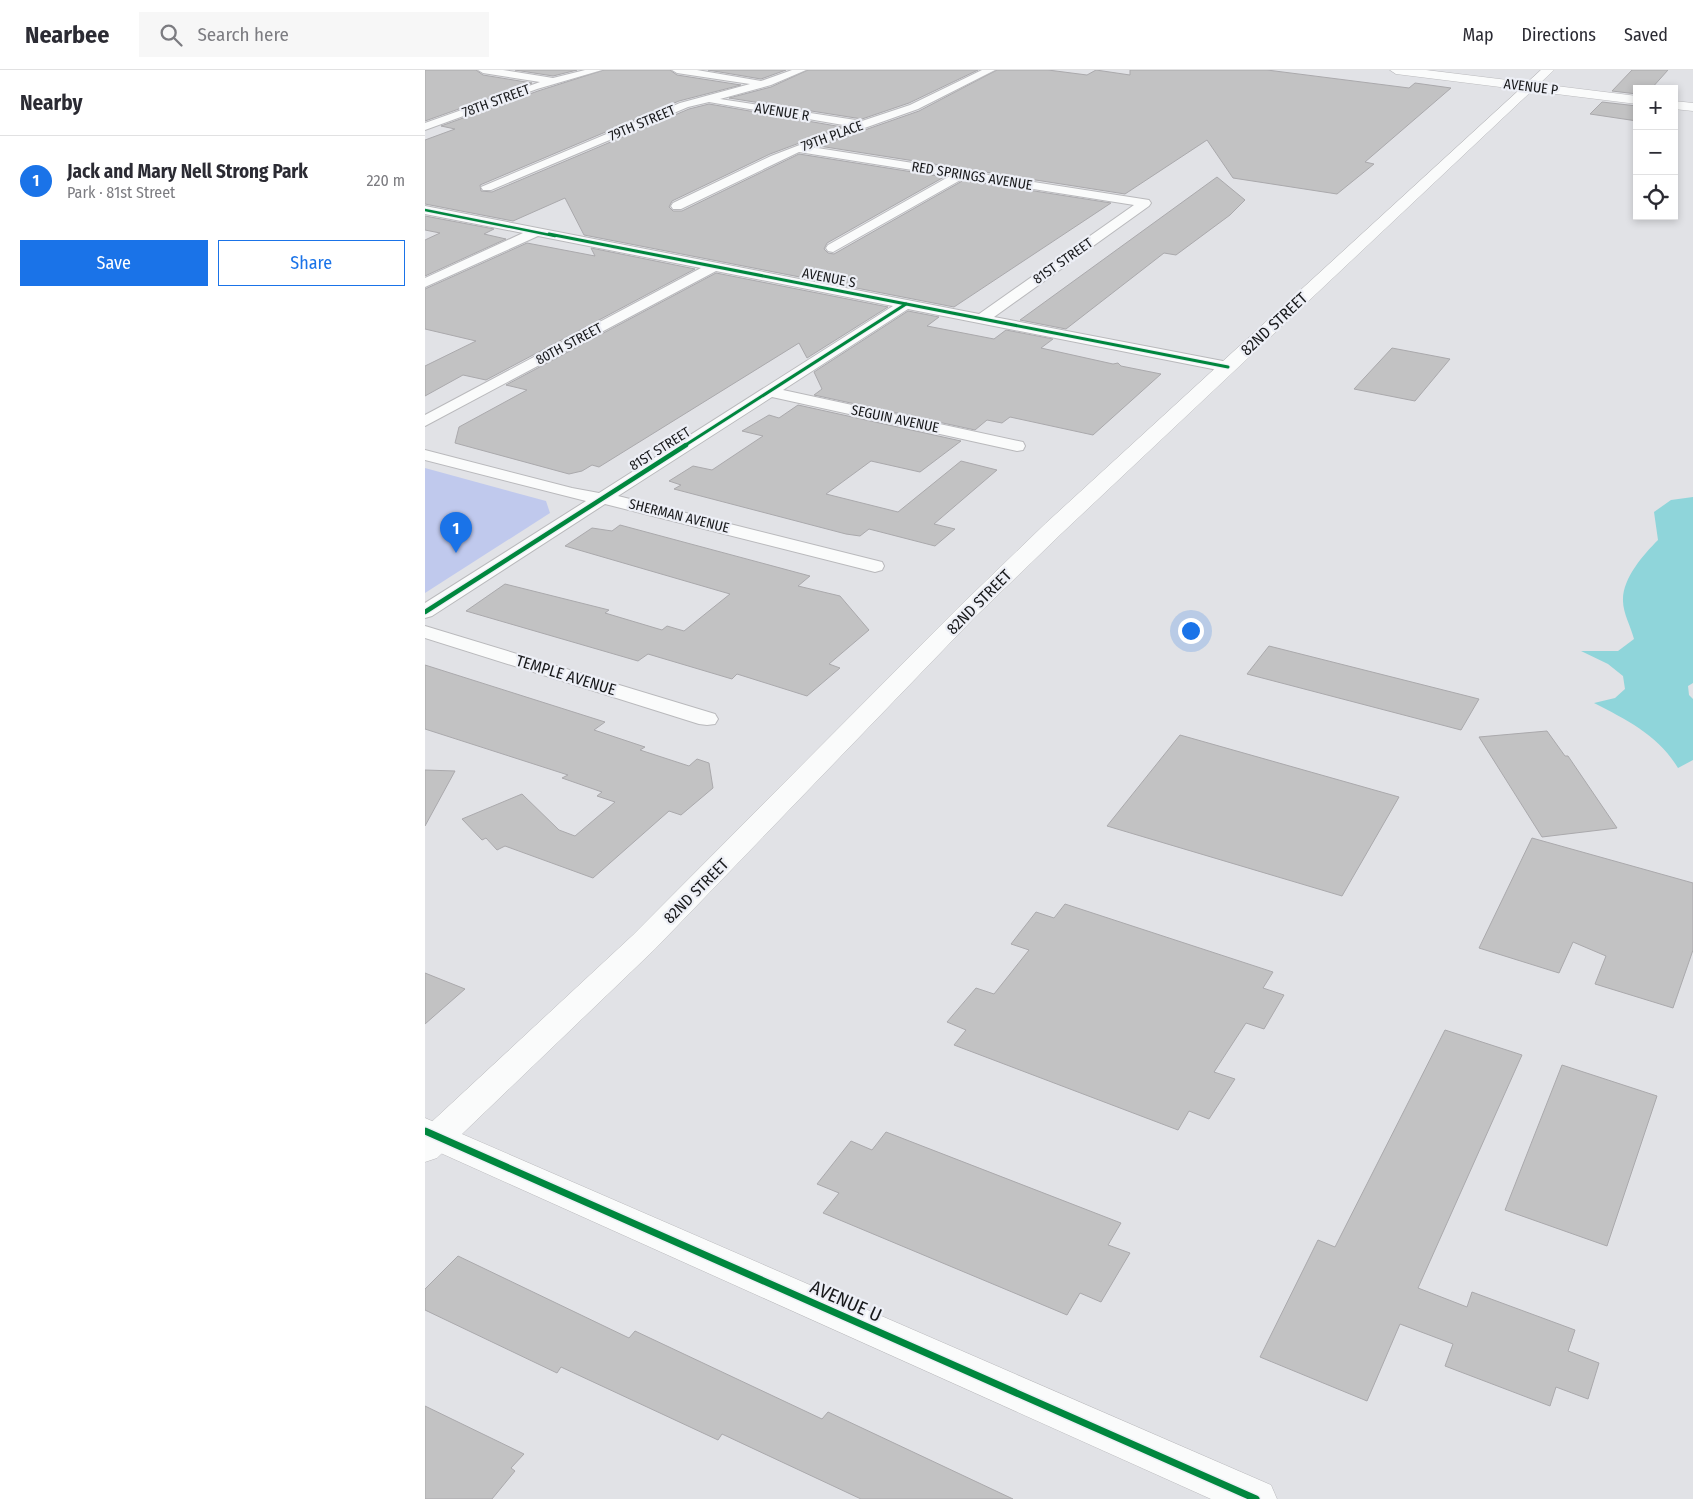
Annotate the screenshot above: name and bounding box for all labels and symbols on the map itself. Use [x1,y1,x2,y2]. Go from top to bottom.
street label: AVENUE P [1503,75,1559,99]
street label: 78TH STREET [460,81,533,121]
street label: AVENUE R [753,99,811,125]
street label: 79TH STREET [606,101,678,145]
street label: 79TH PLACE [799,117,866,155]
street label: RED SPRINGS AVENUE [910,158,1034,194]
street label: 81ST STREET [1030,234,1097,288]
street label: AVENUE S [801,264,857,292]
street label: 82ND STREET [1237,288,1312,360]
street label: 80TH STREET [533,319,605,369]
street label: SEGUIN AVENUE [850,401,941,437]
street label: 81ST STREET [626,423,694,474]
street label: SHERMAN AVENUE [627,495,731,537]
pin: 1 [440,512,472,553]
street label: 82ND STREET [943,565,1016,638]
your location [1178,618,1204,644]
street label: TEMPLE AVENUE [514,651,618,699]
street label: 82ND STREET [660,854,733,927]
street label: AVENUE U [807,1275,885,1327]

